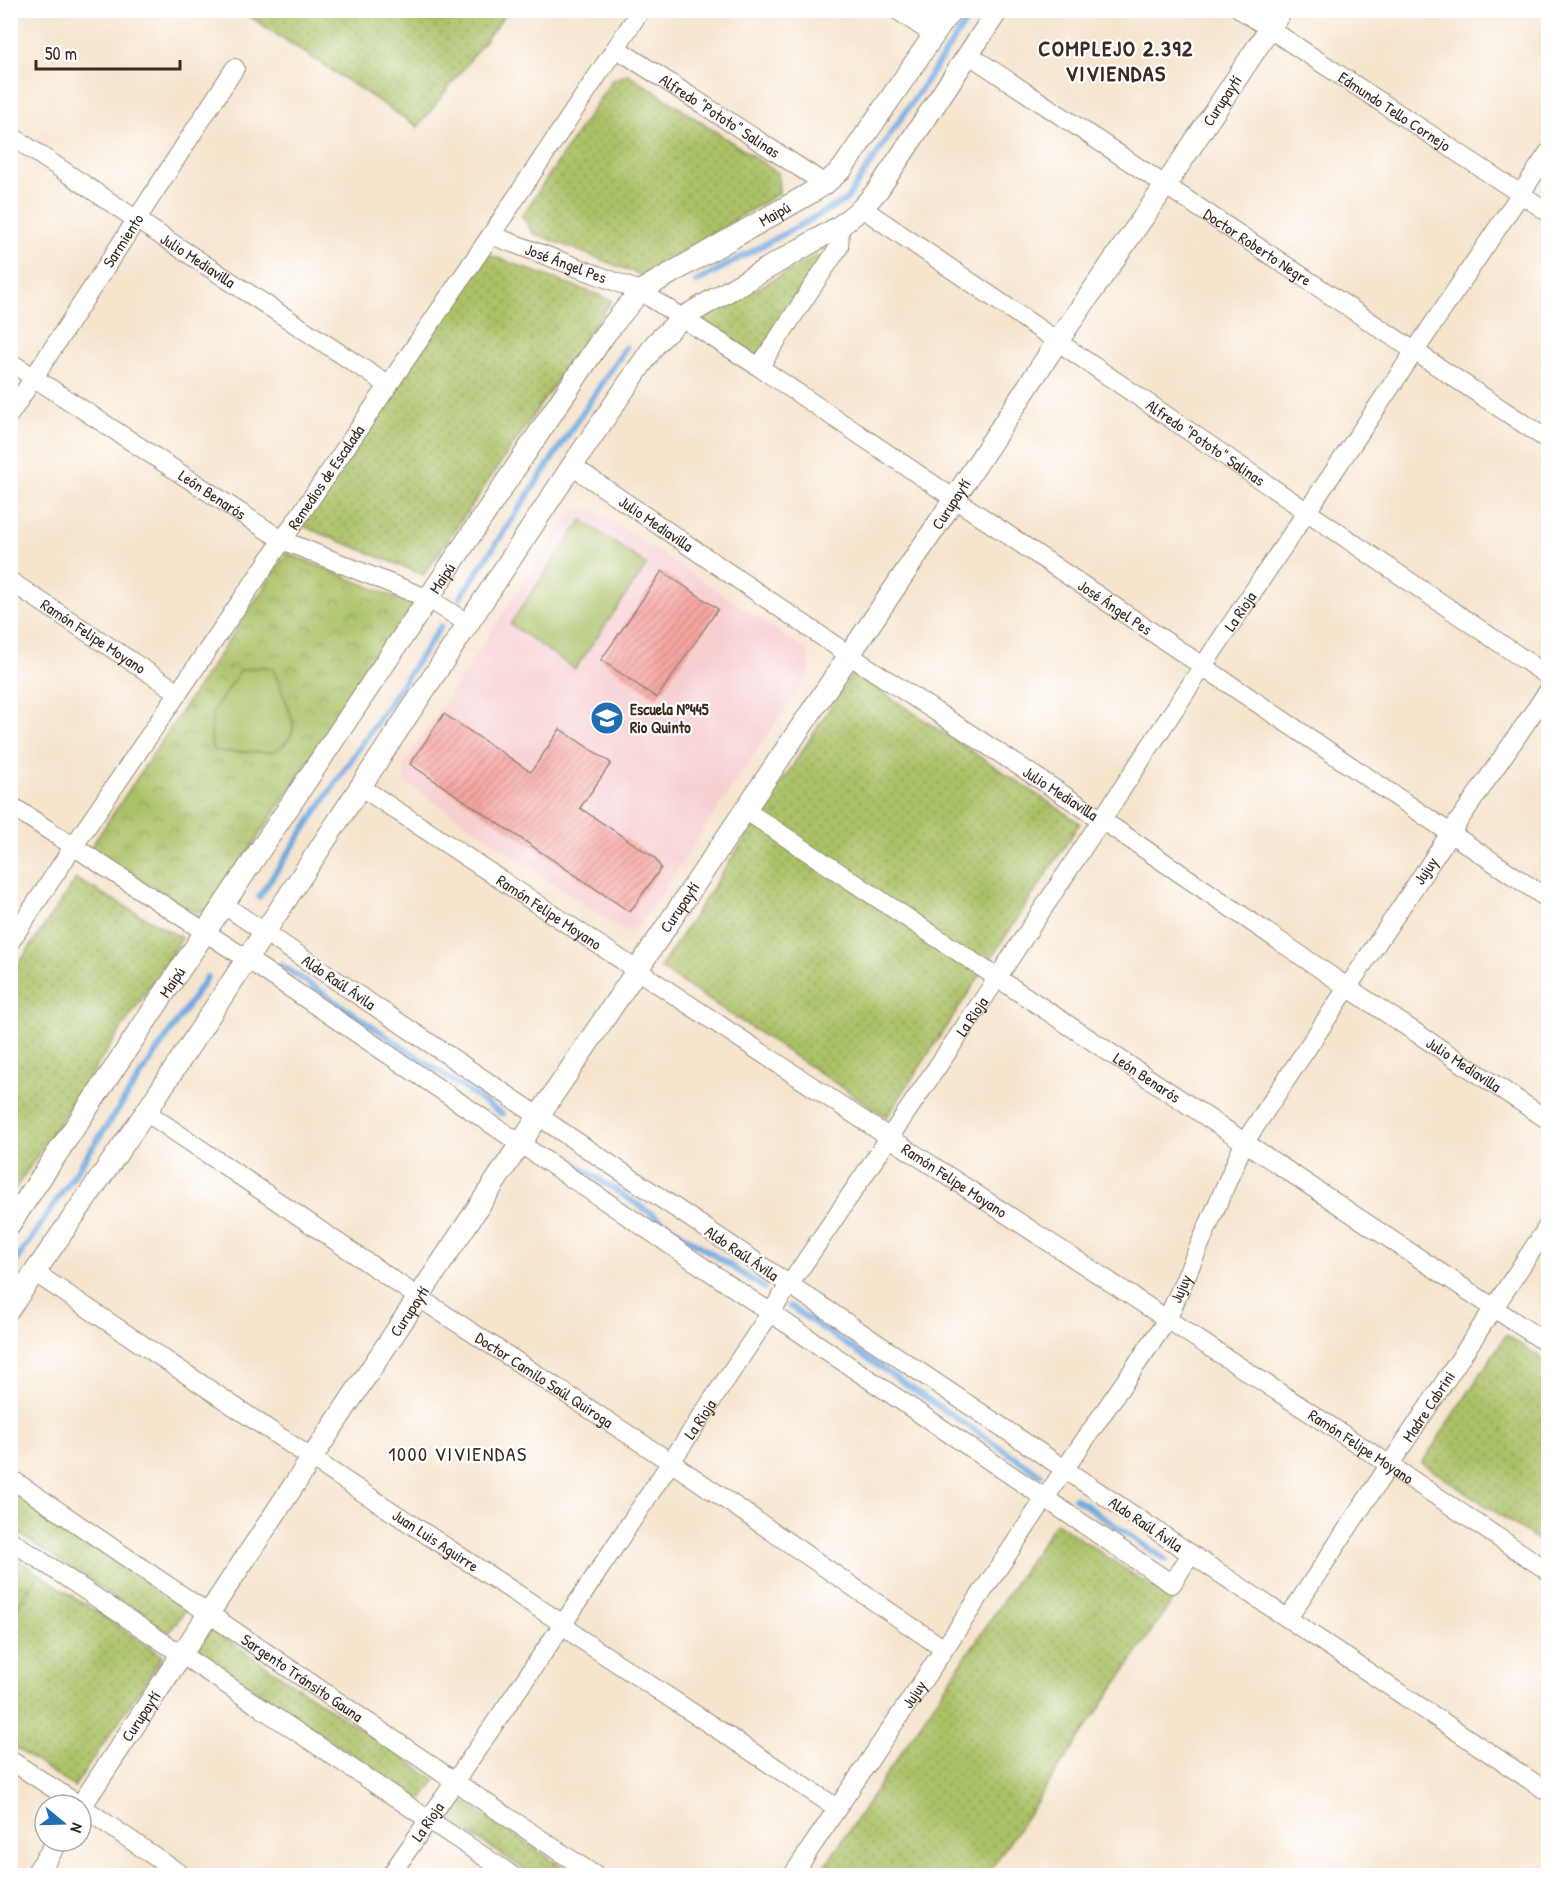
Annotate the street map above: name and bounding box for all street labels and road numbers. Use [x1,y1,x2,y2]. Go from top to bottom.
street label: Edmundo Tello Cornejo [1334,66,1456,156]
street label: Alfredo "Pototo" Salinas [655,68,784,163]
street label: Curupaytí [1197,71,1247,130]
street label: Maipú [755,196,795,231]
street label: Doctor Roberto Negre [1200,203,1316,291]
street label: Sarmiento [97,209,149,272]
street label: Julio Mediavilla [156,228,240,293]
street label: José Ángel Pes [522,238,610,288]
street label: Alfredo "Pototo" Salinas [1142,394,1269,491]
street label: Remedios de Escalada [282,420,369,534]
street label: León Benarós [174,464,251,525]
street label: Curupaytí [926,474,976,534]
street label: Julio Mediavilla [615,490,698,557]
street label: Maipú [424,558,460,598]
street label: José Ángel Pes [1074,574,1157,640]
street label: La Rioja [1219,587,1261,635]
street label: Ramón Felipe Moyano [37,593,151,679]
street label: Julio Mediavilla [1019,760,1102,826]
street label: Jujuy [1408,852,1443,889]
street label: Ramón Felipe Moyano [493,869,607,955]
street label: Curupaytí [655,877,705,937]
street label: Aldo Raúl Ávila [298,949,380,1015]
street label: Maipú [154,962,190,1002]
street label: La Rioja [950,992,993,1040]
street label: Julio Mediavilla [1422,1032,1506,1097]
street label: León Benarós [1109,1047,1185,1108]
street label: Ramón Felipe Moyano [898,1138,1012,1223]
street label: Aldo Raúl Ávila [701,1220,783,1286]
street label: Jujuy [1165,1270,1197,1306]
street label: Curupaytí [384,1281,434,1341]
street label: Doctor Camilo Saúl Quiroga [471,1327,618,1433]
street label: Madre Cabrini [1397,1367,1460,1446]
street label: La Rioja [678,1395,721,1443]
street label: Ramón Felipe Moyano [1304,1404,1419,1489]
street label: Aldo Raúl Ávila [1105,1491,1187,1557]
street label: Juan Luis Aguirre [388,1504,484,1577]
street label: Sargento Tránsito Gauna [237,1628,368,1727]
street label: Jujuy [897,1676,931,1712]
street label: Curupaytí [116,1686,166,1746]
street label: La Rioja [406,1798,449,1846]

